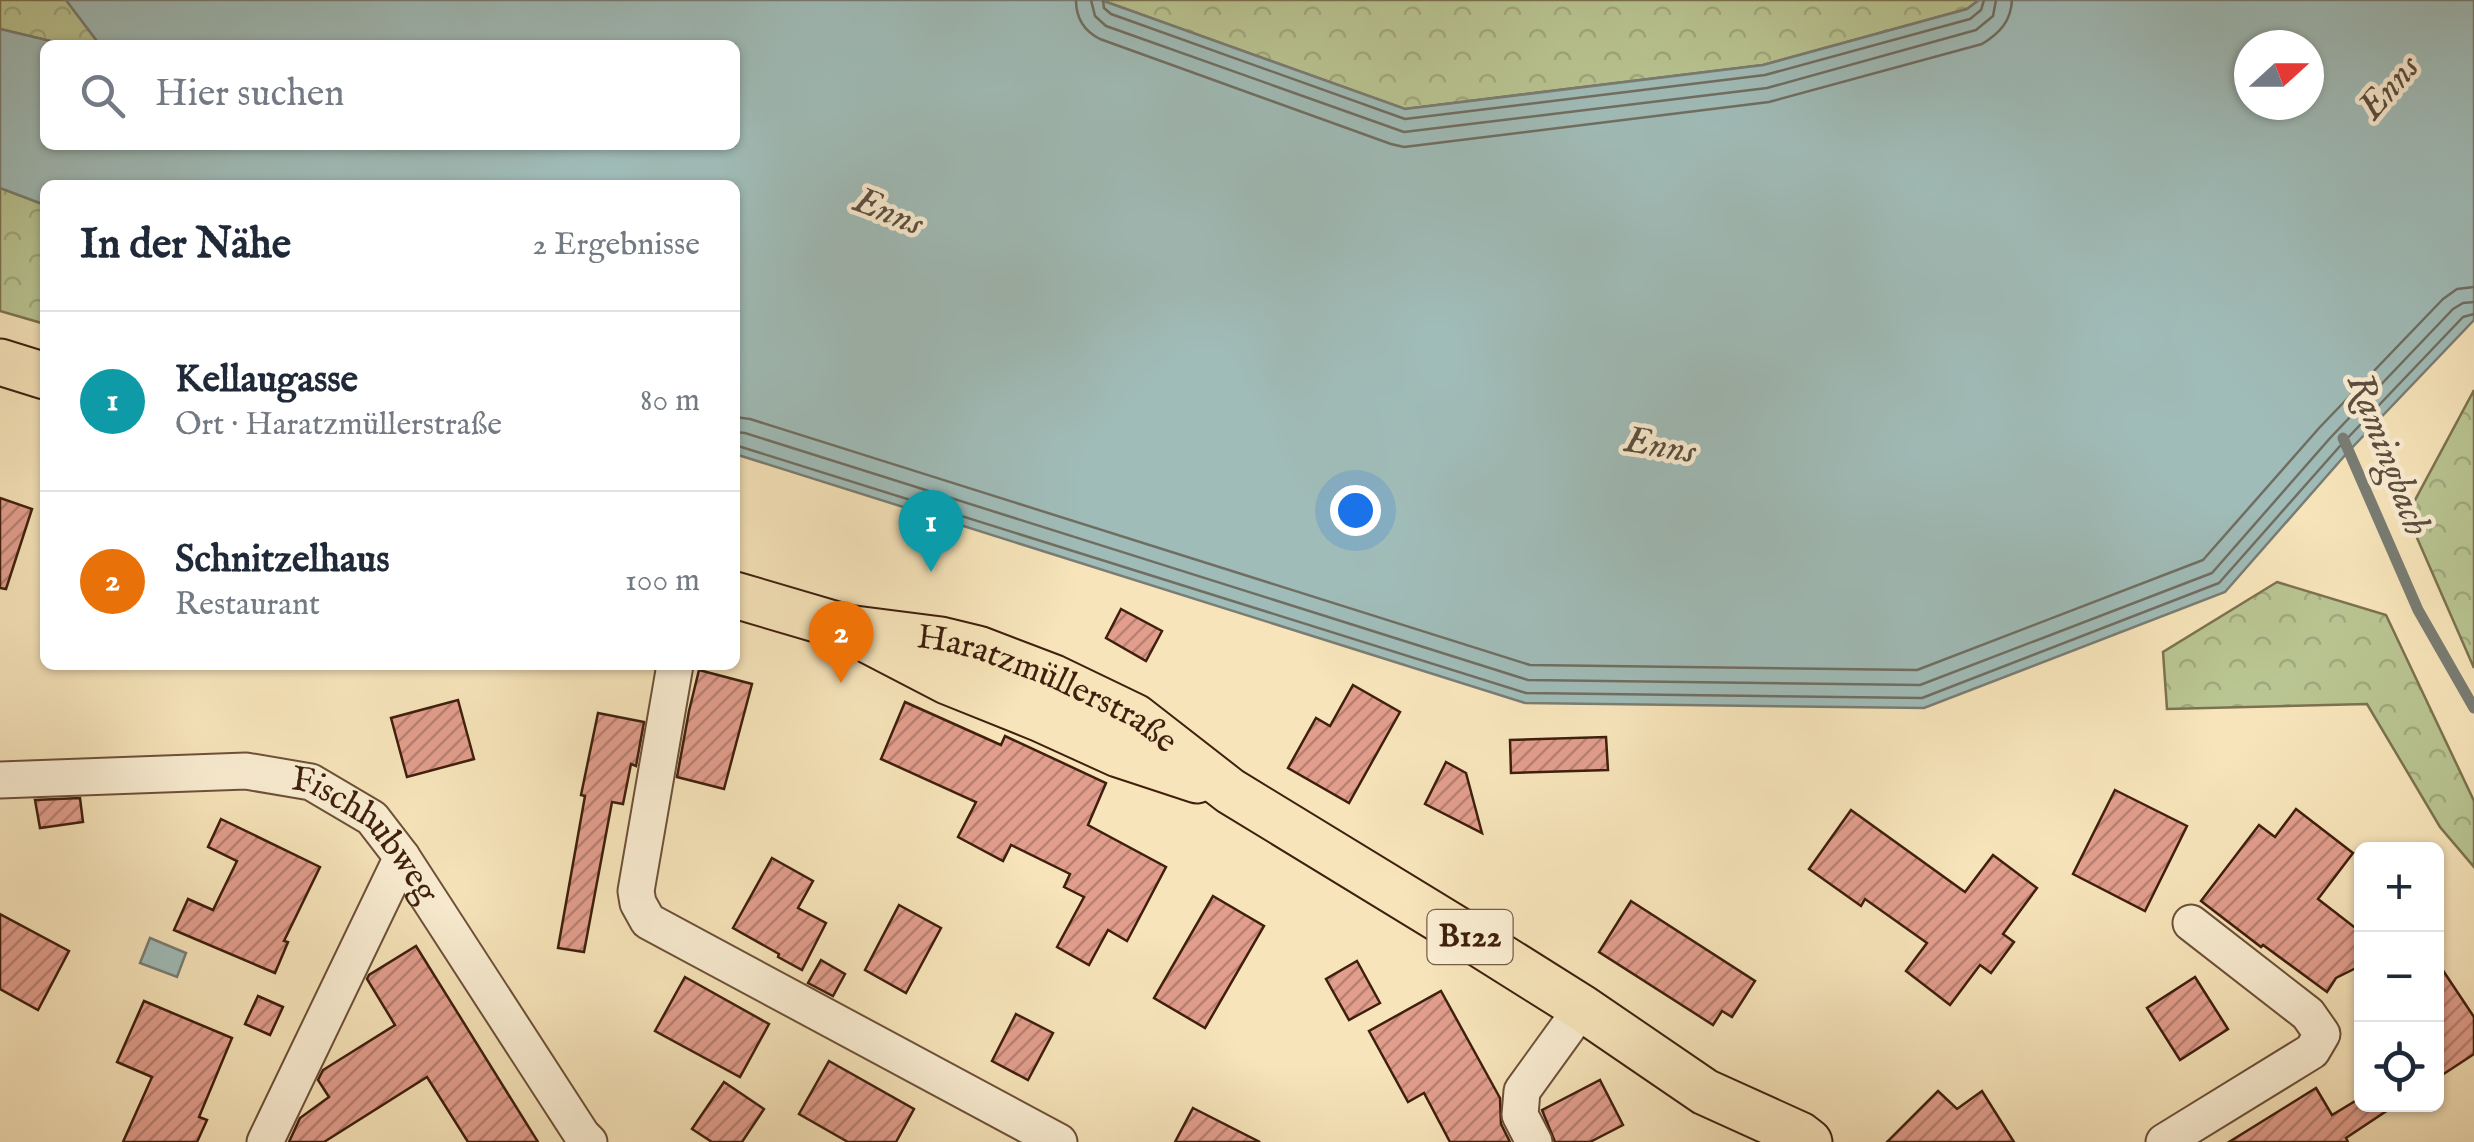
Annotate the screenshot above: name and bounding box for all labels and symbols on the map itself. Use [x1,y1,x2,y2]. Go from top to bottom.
north arrow [2234,30,2324,120]
water label: Enns [2348,44,2432,132]
water label: Enns [845,177,931,249]
water label: Ramingbach [2334,367,2440,543]
water label: Enns [1619,417,1701,477]
your location [1330,485,1381,536]
pin: 1 [898,490,964,572]
pin: 2 [808,600,874,683]
street label: Haratzmüllerstraße [914,615,1186,764]
street label: Fischhubweg [288,757,449,913]
road number: B122 [1428,910,1512,964]

